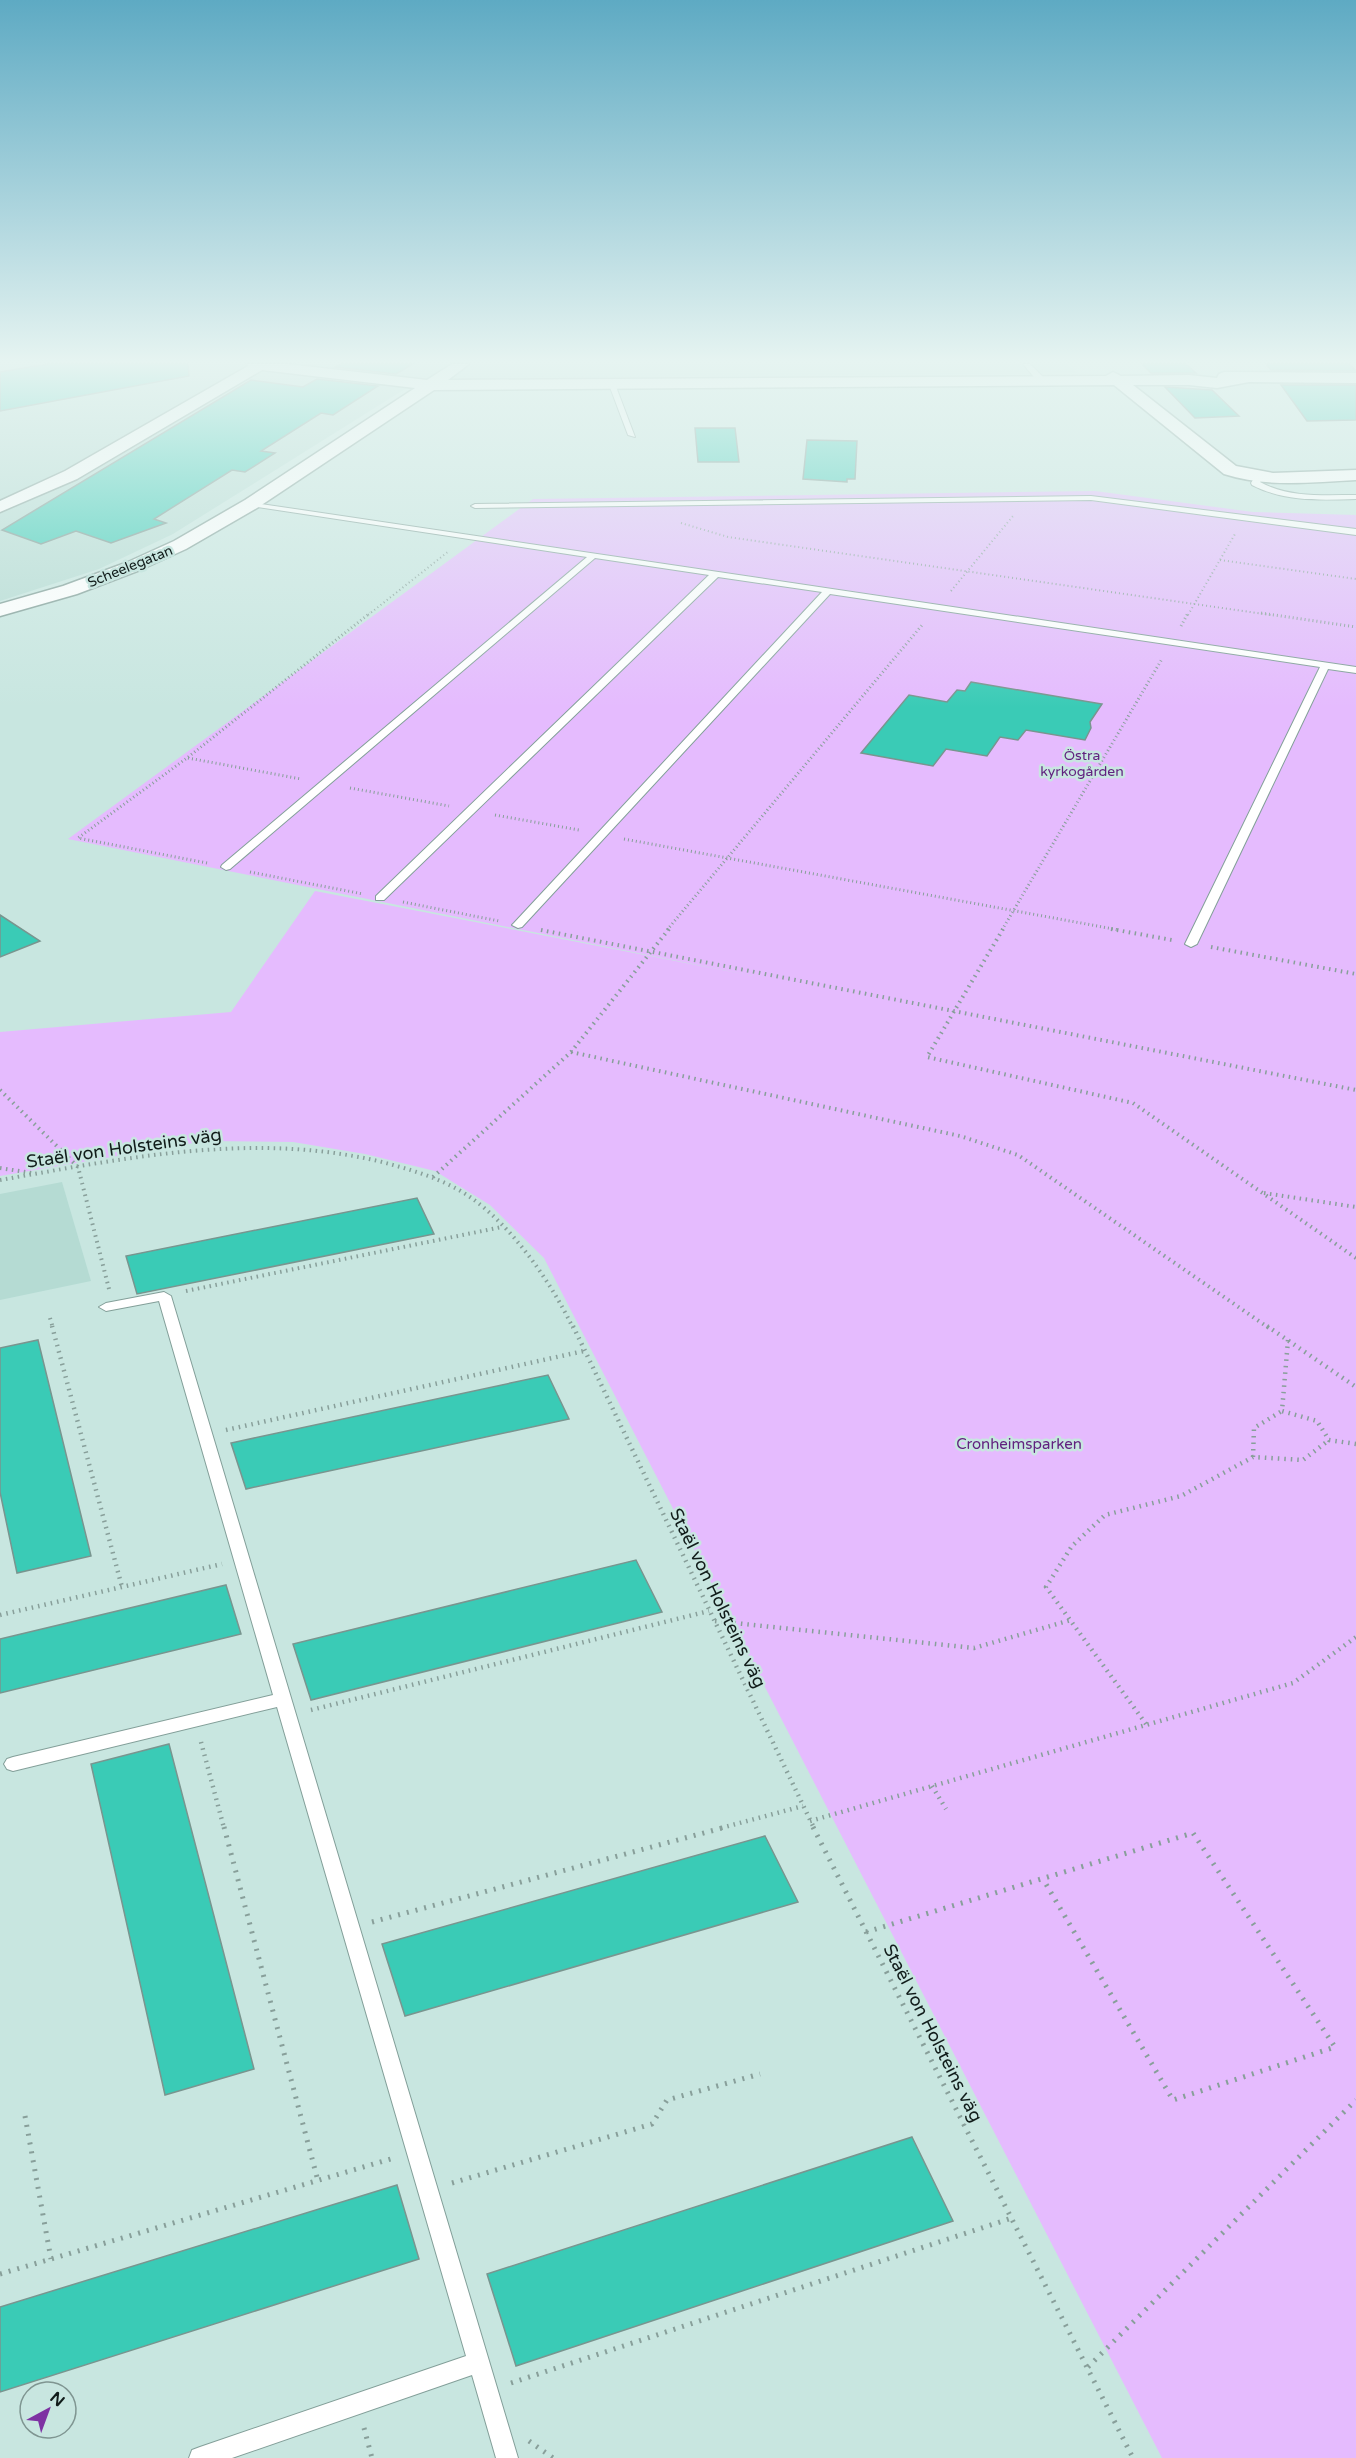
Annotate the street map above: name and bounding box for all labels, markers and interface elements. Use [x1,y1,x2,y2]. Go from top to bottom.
street label: Scheelegatan [85,542,175,591]
park label: Östra kyrkogården [1040,747,1124,780]
street label: Staël von Holsteins väg [25,1123,223,1173]
park label: Cronheimsparken [956,1435,1082,1453]
street label: Staël von Holsteins väg [665,1505,771,1691]
street label: Staël von Holsteins väg [878,1940,988,2126]
north arrow [18,2380,78,2440]
text: N [46,2388,69,2411]

